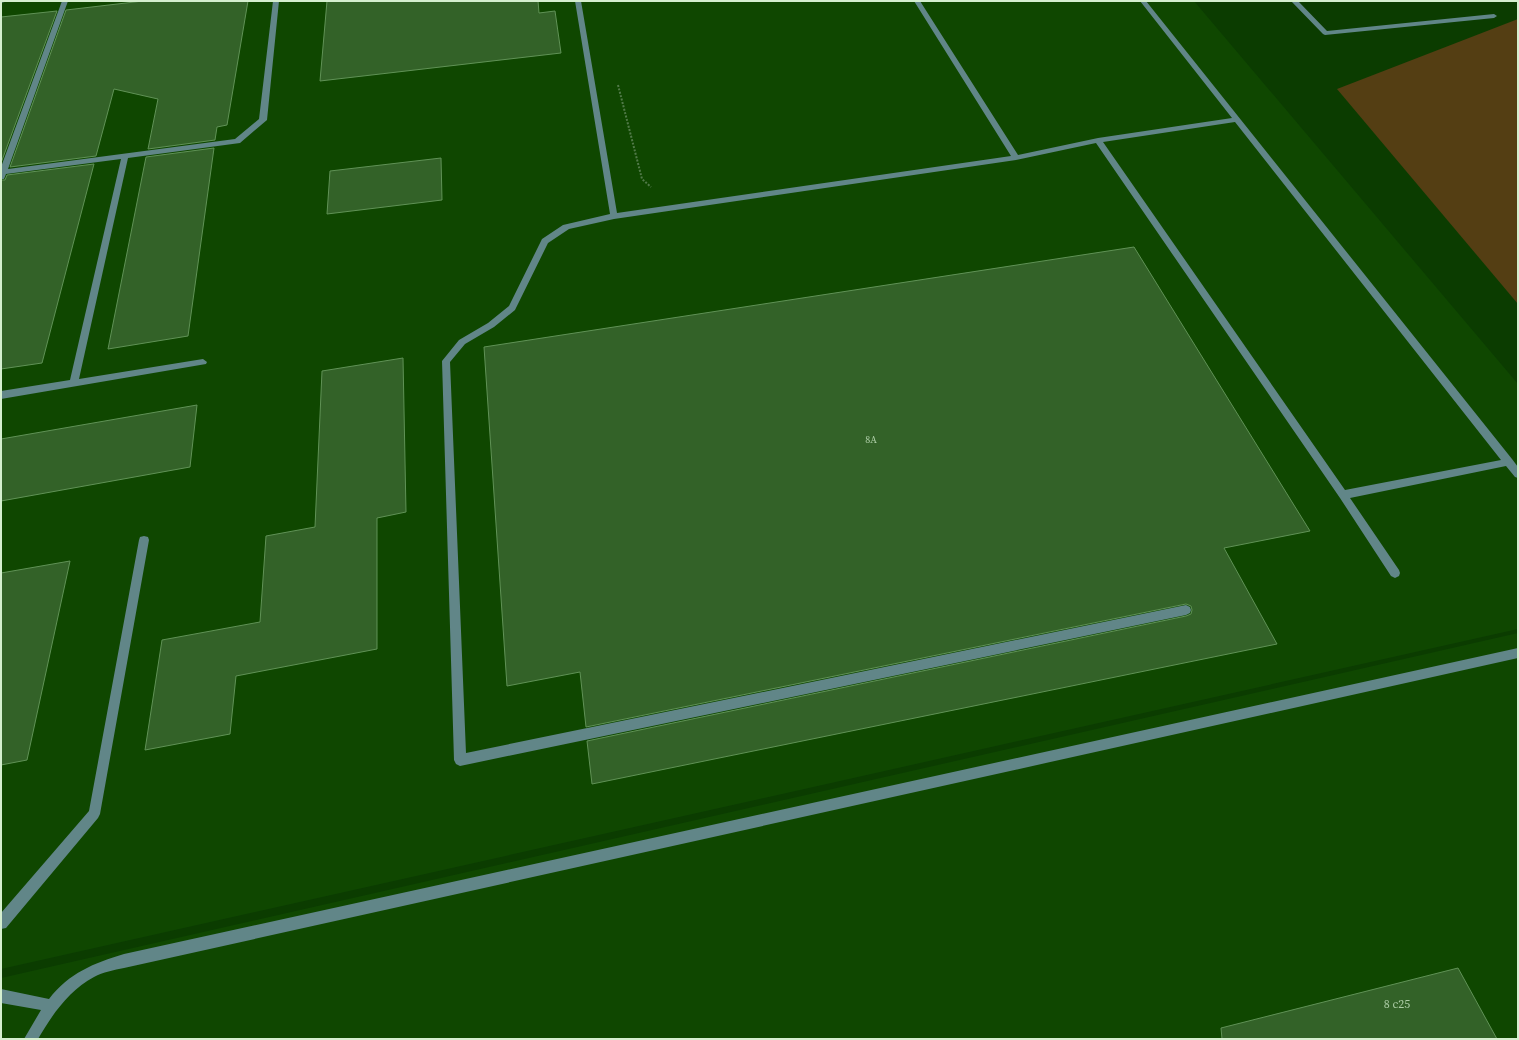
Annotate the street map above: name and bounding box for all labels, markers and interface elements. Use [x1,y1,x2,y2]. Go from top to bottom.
house number: 8А [865,433,877,446]
house number: 8 с25 [1384,996,1410,1012]

